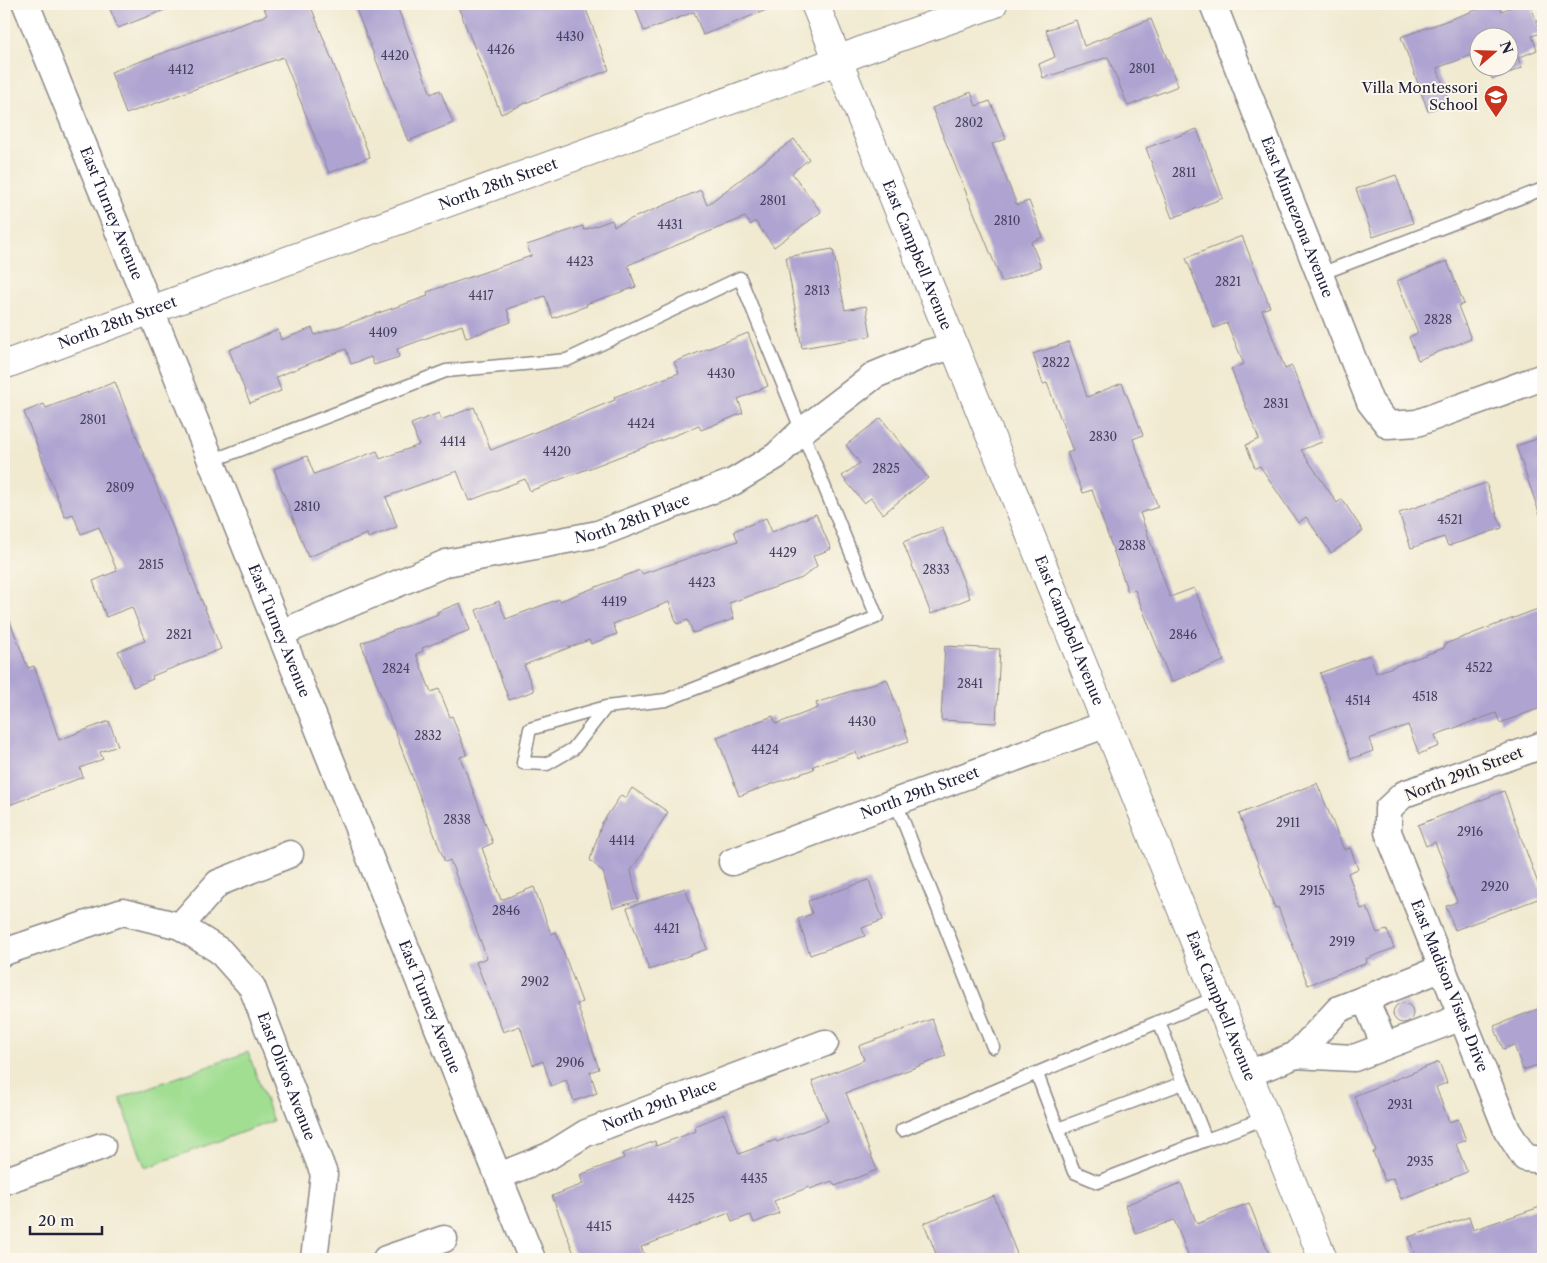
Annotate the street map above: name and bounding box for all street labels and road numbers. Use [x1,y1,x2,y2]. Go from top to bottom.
street label: East Minnezona Avenue [1257,133,1338,300]
street label: East Turney Avenue [76,144,147,283]
street label: North 28th Street [436,153,560,214]
street label: East Campbell Avenue [879,177,956,333]
street label: North 28th Street [55,291,180,353]
street label: North 28th Place [573,490,692,547]
street label: East Campbell Avenue [1031,553,1108,708]
street label: East Turney Avenue [244,561,315,700]
street label: North 29th Street [1402,742,1526,805]
street label: North 29th Street [858,762,982,823]
street label: East Madison Vistas Drive [1407,897,1493,1075]
street label: East Campbell Avenue [1182,928,1260,1083]
street label: East Turney Avenue [395,937,465,1076]
street label: East Olivos Avenue [254,1009,320,1143]
street label: North 29th Place [599,1075,719,1135]

